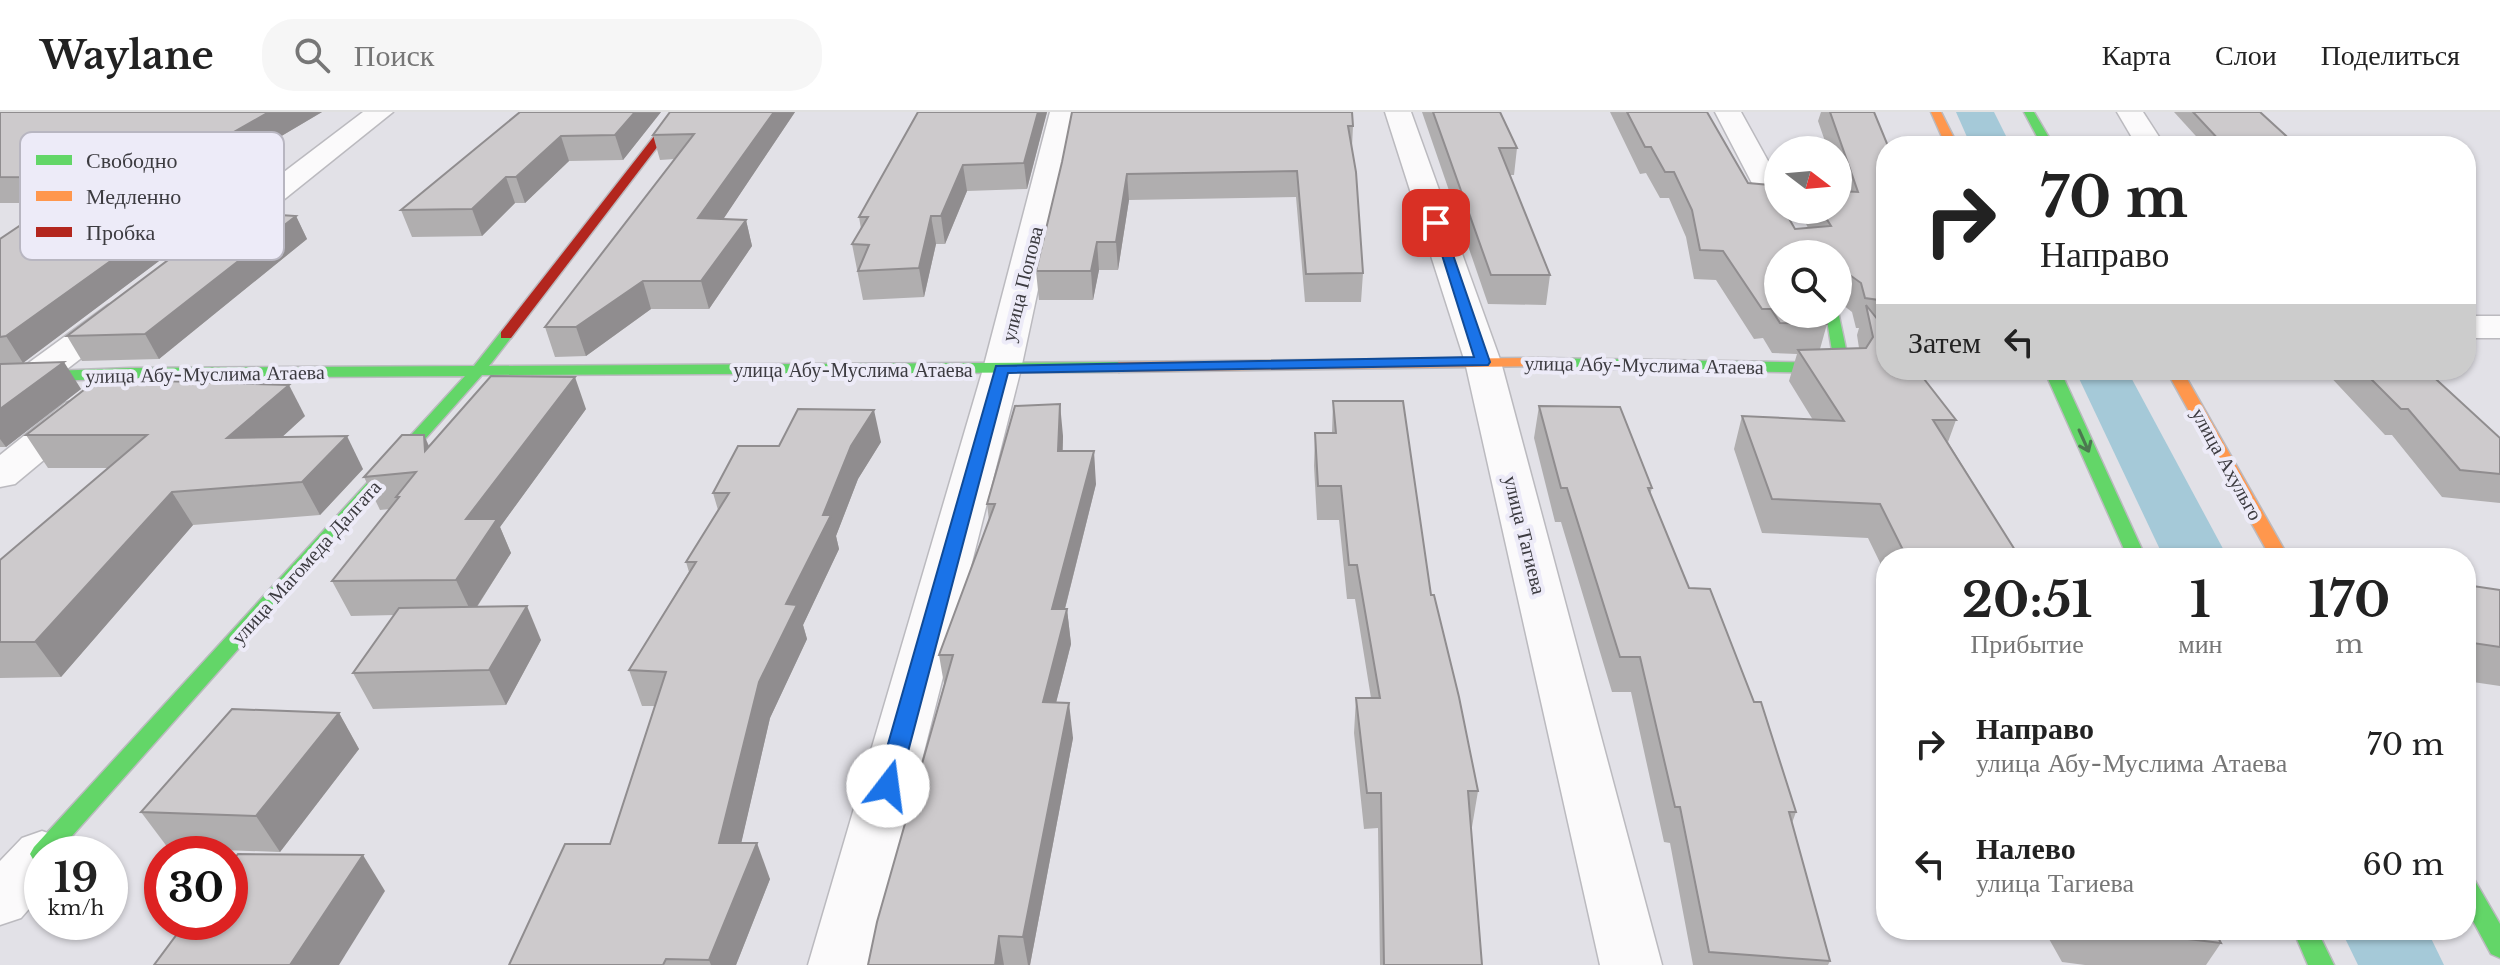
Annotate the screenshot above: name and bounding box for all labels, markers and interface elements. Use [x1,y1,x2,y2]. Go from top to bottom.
search box [262,19,822,91]
text: Waylane [40,32,214,79]
icon: search [290,33,334,77]
text: Поиск [354,37,434,74]
text: Карта [2102,38,2171,73]
text: Слои [2215,38,2277,73]
text: Поделиться [2321,38,2460,73]
legend [20,132,284,260]
north arrow [1764,136,1852,224]
map controls [1764,136,1852,328]
text: Свободно [86,147,177,174]
text: 70 m [2040,163,2188,232]
icon: right [1908,168,2012,272]
text: Медленно [86,183,181,210]
pin [1402,189,1470,257]
icon: arrive [1414,201,1458,245]
text: Пробка [86,219,155,246]
street label: улица Попова [996,224,1048,344]
text: Направо [2040,232,2170,277]
button: search [1764,240,1852,328]
icon: left [1997,320,2041,364]
text: Затем [1908,324,1981,361]
street label: улица Абу-Муслима Атаева [1524,351,1764,379]
street label: улица Абу-Муслима Атаева [733,358,973,382]
street label: улица Абу-Муслима Атаева [85,360,325,388]
street label: улица Ахульго [2186,404,2268,524]
one-way arrow [2078,428,2093,453]
street label: улица Тагиева [1499,473,1551,597]
street label: улица Магомеда Далгата [226,475,386,649]
text: 20:51 [1962,570,2092,630]
text: 1 [2190,570,2211,630]
text: 170 [2308,570,2390,630]
text: Прибытие [1970,628,2084,660]
text: мин [2178,628,2222,660]
text: m [2335,628,2363,660]
text: Направо [1976,710,2094,747]
icon: right [1908,722,1952,766]
text: 70 m [2367,726,2444,763]
position arrow [846,744,930,828]
text: улица Абу-Муслима Атаева [1976,747,2287,779]
text: Налево [1976,830,2076,867]
speed limit sign: 30 [144,836,248,940]
icon: left [1908,842,1952,886]
text: 60 m [2362,846,2444,883]
text: 19 [54,853,98,903]
text: улица Тагиева [1976,867,2134,899]
text: km/h [48,896,104,920]

